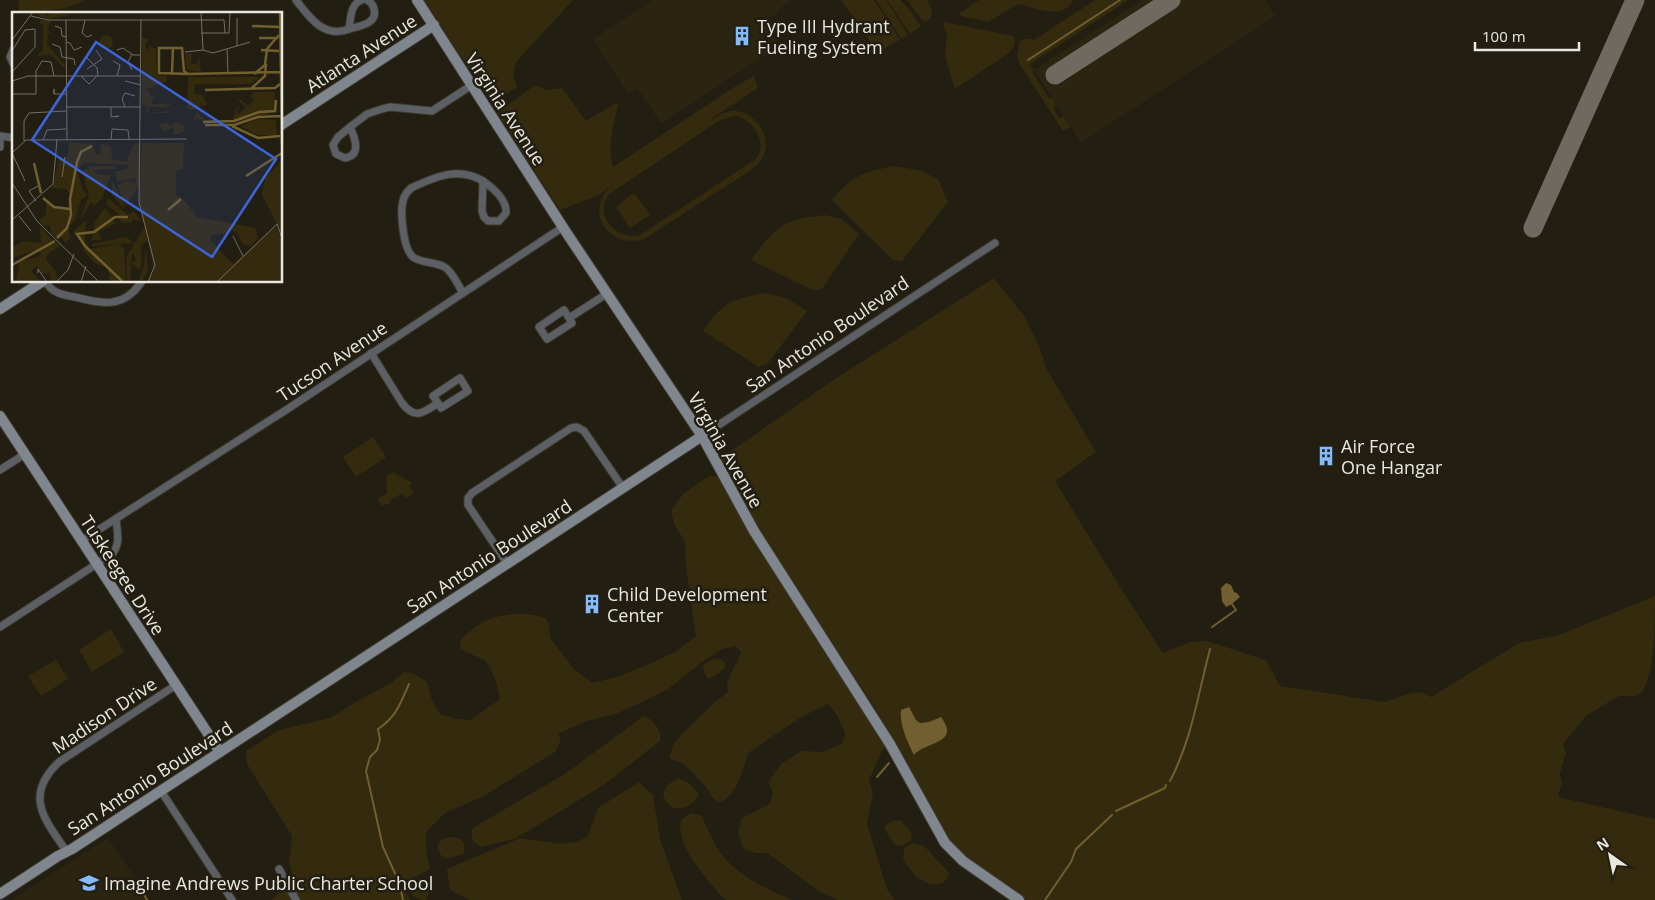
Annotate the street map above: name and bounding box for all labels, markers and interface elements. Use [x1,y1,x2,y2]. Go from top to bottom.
street label: Atlanta Avenue [301,8,421,98]
inset map [12,12,282,282]
place label: Type III Hydrant Fueling System [757,14,890,59]
scale bar [1475,20,1579,52]
building icon: Type III Hydrant Fueling System [731,25,753,47]
text: 100 m [1482,26,1526,46]
street label: Virginia Avenue [461,48,551,170]
street label: San Antonio Boulevard [741,270,913,398]
street label: Tucson Avenue [272,315,392,407]
street label: Virginia Avenue [683,388,769,512]
place label: Air Force One Hangar [1341,434,1443,479]
building icon: Air Force One Hangar [1315,445,1337,467]
street label: San Antonio Boulevard [402,494,576,618]
street label: Tuskeegee Drive [75,511,171,639]
place label: Child Development Center [607,582,767,627]
building icon: Child Development Center [581,593,603,615]
street label: Madison Drive [47,671,161,759]
street label: San Antonio Boulevard [63,716,237,840]
north arrow [1585,830,1635,880]
text: N [1593,833,1613,855]
place label: Imagine Andrews Public Charter School [104,871,433,895]
school or university icon: Imagine Andrews Public Charter School [78,872,100,894]

